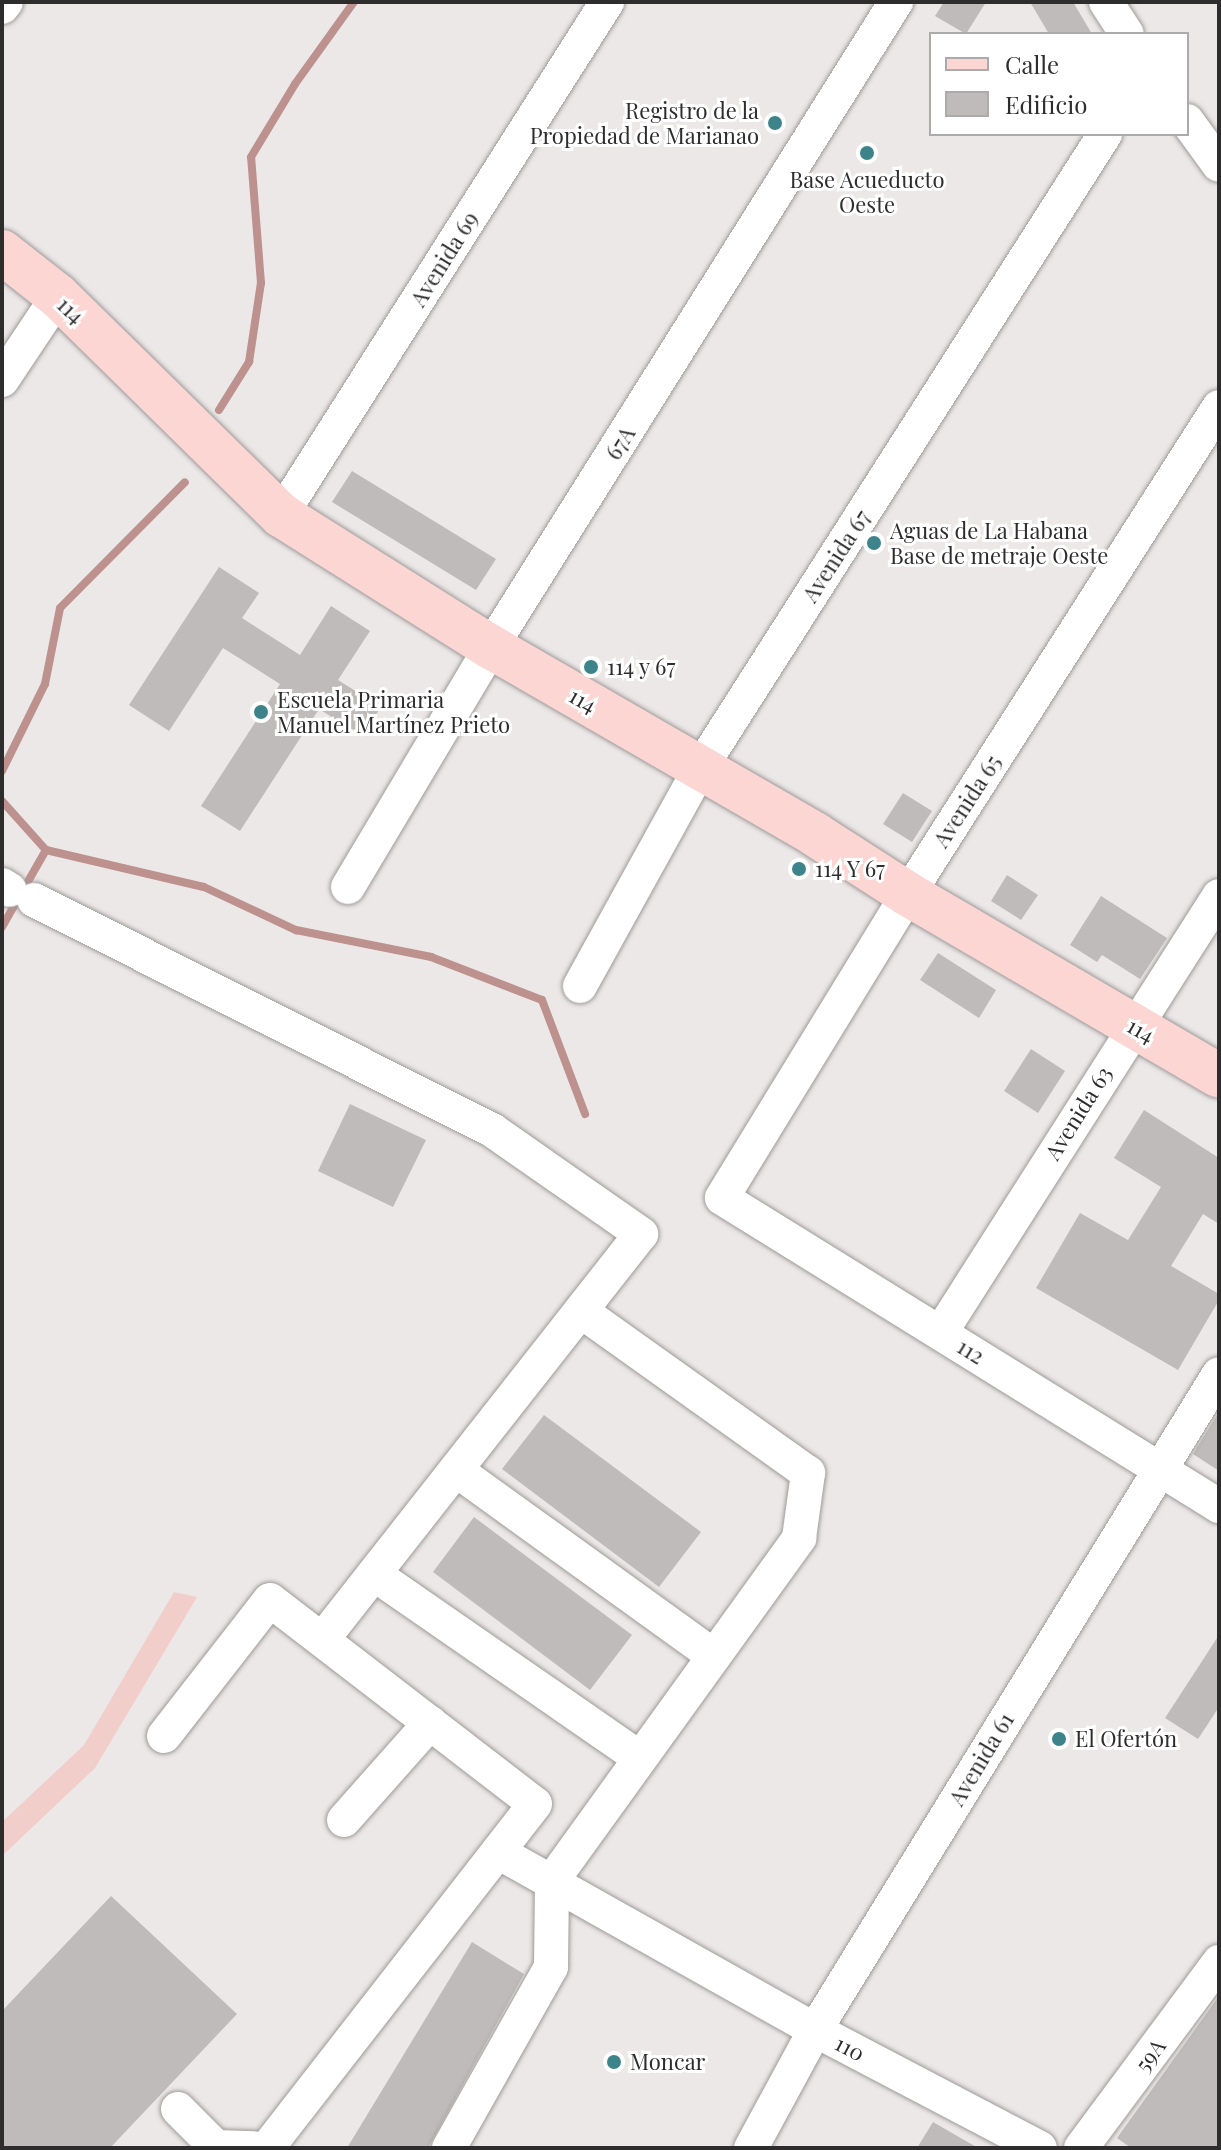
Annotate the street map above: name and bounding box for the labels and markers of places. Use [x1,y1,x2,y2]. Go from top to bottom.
place label: Registro de la Propiedad de Marianao [530,97,759,148]
marker: Registro de la Propiedad de Marianao [766,114,784,132]
marker: Base Acueducto Oeste [858,144,876,162]
place label: Base Acueducto Oeste [789,166,945,218]
place label: Aguas de La Habana Base de metraje Oeste [890,517,1108,568]
marker: Aguas de La Habana Base de metraje Oeste [865,534,883,552]
place label: 114 y 67 [607,654,676,680]
marker: 114 y 67 [582,658,600,676]
place label: Escuela Primaria Manuel Martínez Prieto [277,686,510,738]
marker: Escuela Primaria Manuel Martínez Prieto [252,703,270,721]
place label: 114 Y 67 [815,856,886,882]
marker: 114 Y 67 [790,860,808,878]
place label: El Ofertón [1075,1726,1177,1752]
marker: El Ofertón [1050,1730,1068,1748]
place label: Moncar [630,2049,705,2075]
marker: Moncar [605,2053,623,2071]

